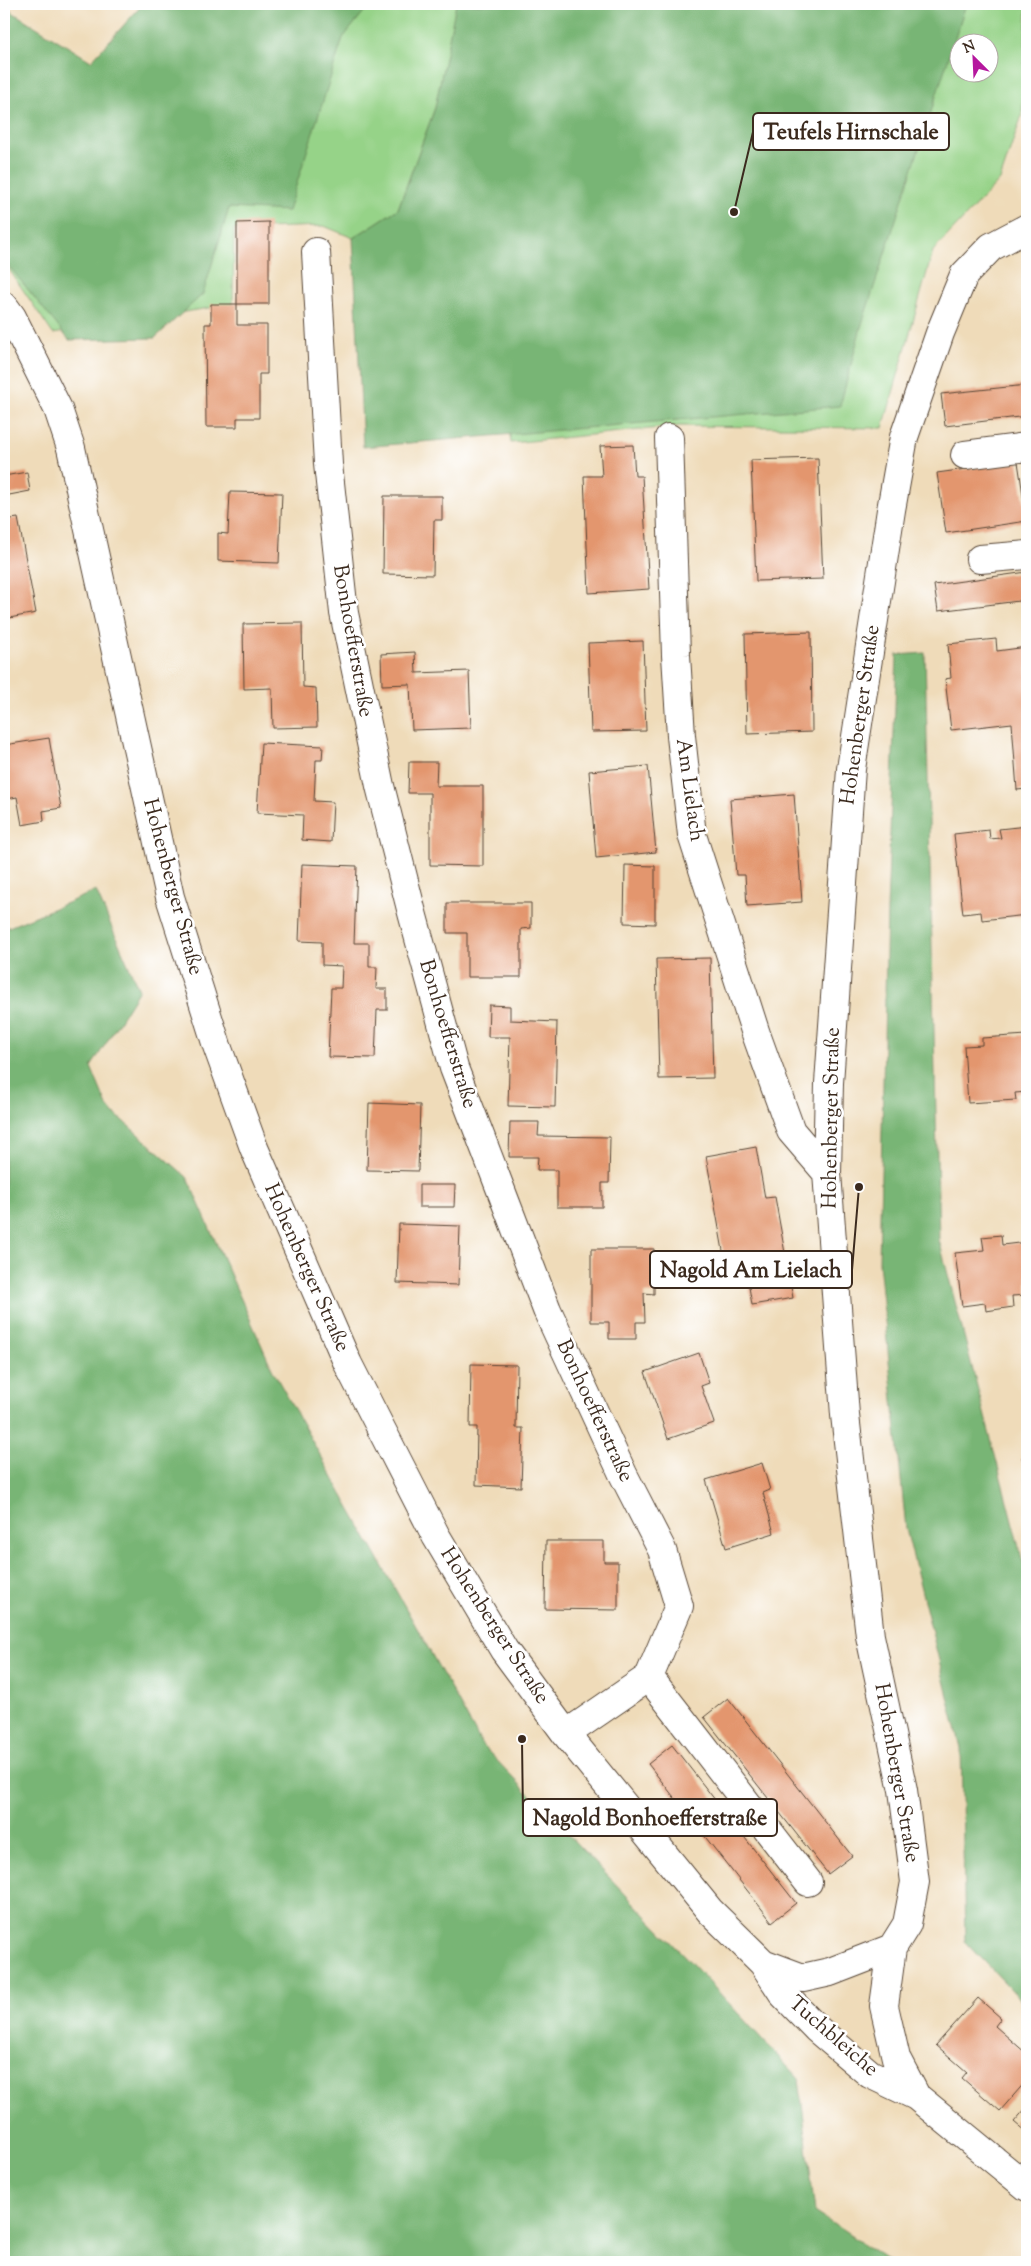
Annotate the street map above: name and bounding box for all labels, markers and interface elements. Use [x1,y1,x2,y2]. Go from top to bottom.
north arrow [948,32,998,82]
text: N [960,37,979,59]
callout: Teufels Hirnschale [753,113,949,150]
text: Teufels Hirnschale [763,118,939,150]
street label: Bonhoefferstraße [324,562,380,720]
street label: Hohenberger Straße [834,623,888,807]
street label: Am Lielach [667,736,711,844]
street label: Hohenberger Straße [134,795,210,979]
street label: Bonhoefferstraße [410,956,484,1112]
street label: Hohenberger Straße [815,1027,849,1209]
street label: Hohenberger Straße [255,1179,357,1357]
callout: Nagold Am Lielach [650,1251,852,1288]
text: Nagold Am Lielach [660,1256,842,1288]
street label: Bonhoefferstraße [548,1335,640,1487]
street label: Hohenberger Straße [432,1542,556,1710]
street label: Hohenberger Straße [865,1681,927,1865]
callout: Nagold Bonhoefferstraße [523,1799,777,1836]
text: Nagold Bonhoefferstraße [533,1804,767,1836]
street label: Tuchbleiche [781,1989,885,2085]

